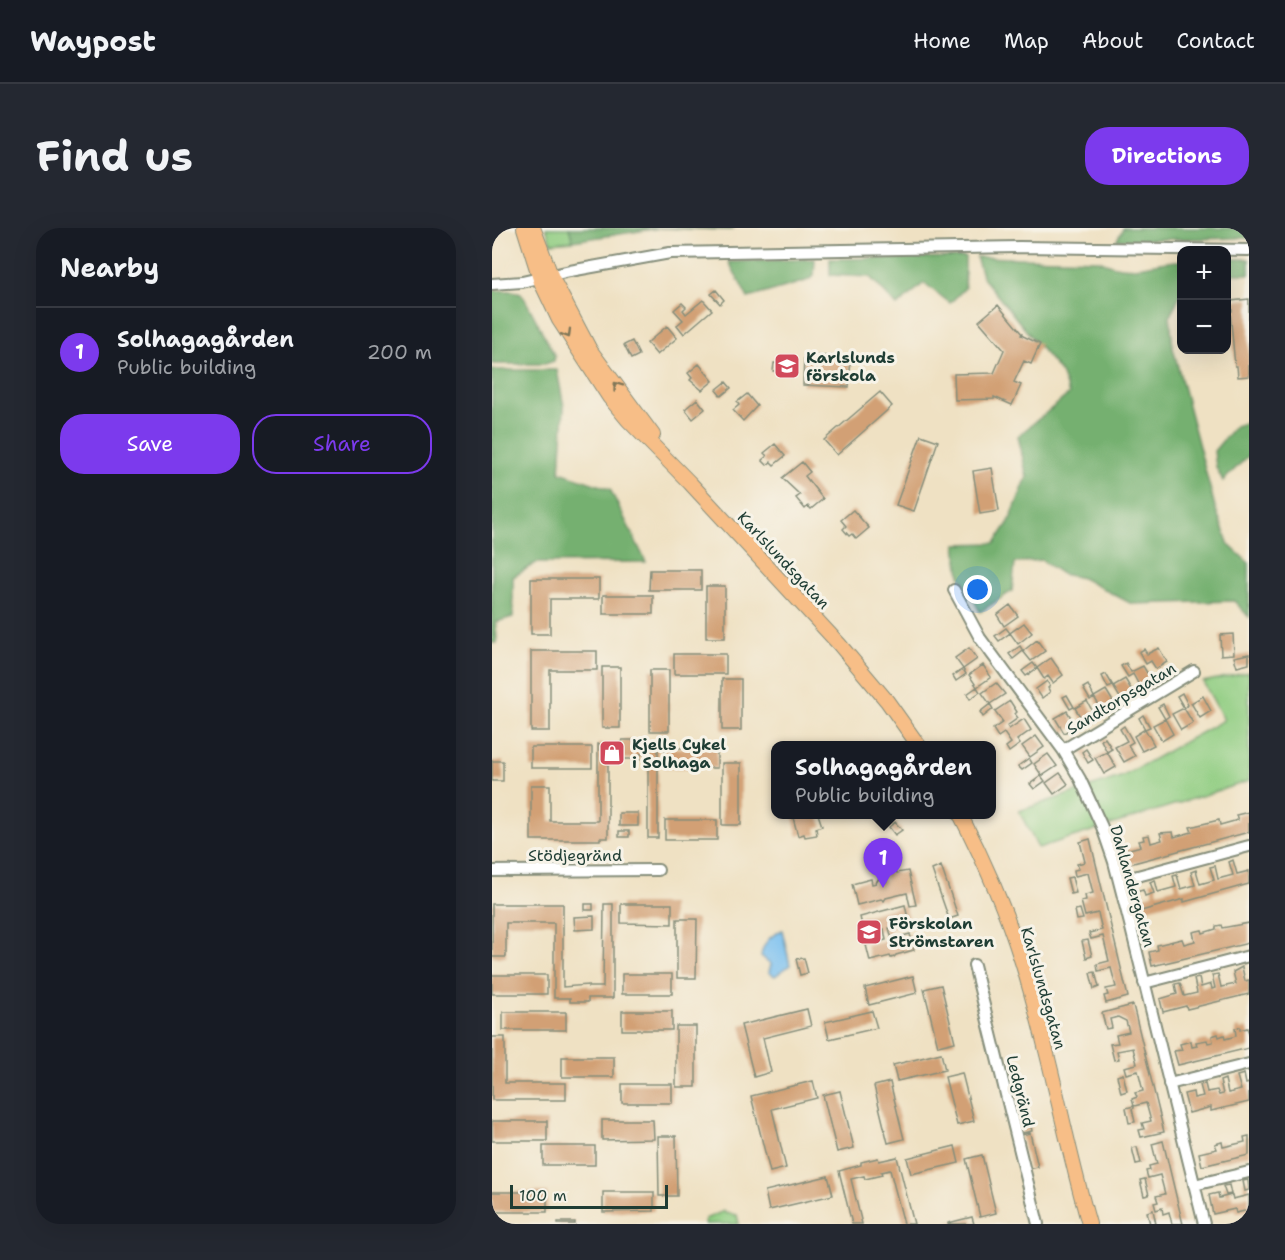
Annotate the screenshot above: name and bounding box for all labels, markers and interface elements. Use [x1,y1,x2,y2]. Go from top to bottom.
text: Waypost [30,22,156,60]
text: Home [913,27,971,55]
text: Map [1004,27,1049,55]
text: About [1082,27,1143,55]
text: Contact [1176,27,1255,55]
button: Directions [1085,127,1249,185]
text: Find us [36,128,193,184]
map controls [1177,246,1231,354]
button: + [1177,246,1231,300]
text: Nearby [60,250,159,285]
button: − [1177,300,1231,354]
text: Solhagagården [117,325,294,354]
one-way arrow [560,328,572,338]
text: 1 [75,339,84,365]
text: 200 m [367,339,432,365]
place label: Karlslunds förskola [806,347,895,386]
school or university icon: Karlslunds förskola [772,351,802,381]
text: Public building [117,354,256,380]
one-way arrow [613,382,624,393]
button: Save [60,414,240,474]
button: Share [252,414,432,474]
street label: Karlslundsgatan [733,507,835,614]
your location [963,575,992,604]
street label: Sandtorpsgatan [1063,657,1180,739]
place label: Kjells Cykel i Solhaga [632,734,727,773]
shop icon: Kjells Cykel i Solhaga [597,738,627,768]
popup [771,741,996,819]
text: Solhagagården [795,753,972,782]
text: Public building [795,782,934,808]
street label: Dahlandergatan [1105,823,1160,950]
pin: 1 [864,838,902,888]
street label: Stödjegränd [528,845,622,866]
place label: Förskolan Strömstaren [889,913,995,952]
school or university icon: Förskolan Strömstaren [854,917,884,947]
street label: Karlslundsgatan [1016,925,1071,1052]
street label: Ledgränd [1001,1053,1040,1129]
scale bar [510,1182,668,1210]
text: 100 m [519,1185,567,1206]

